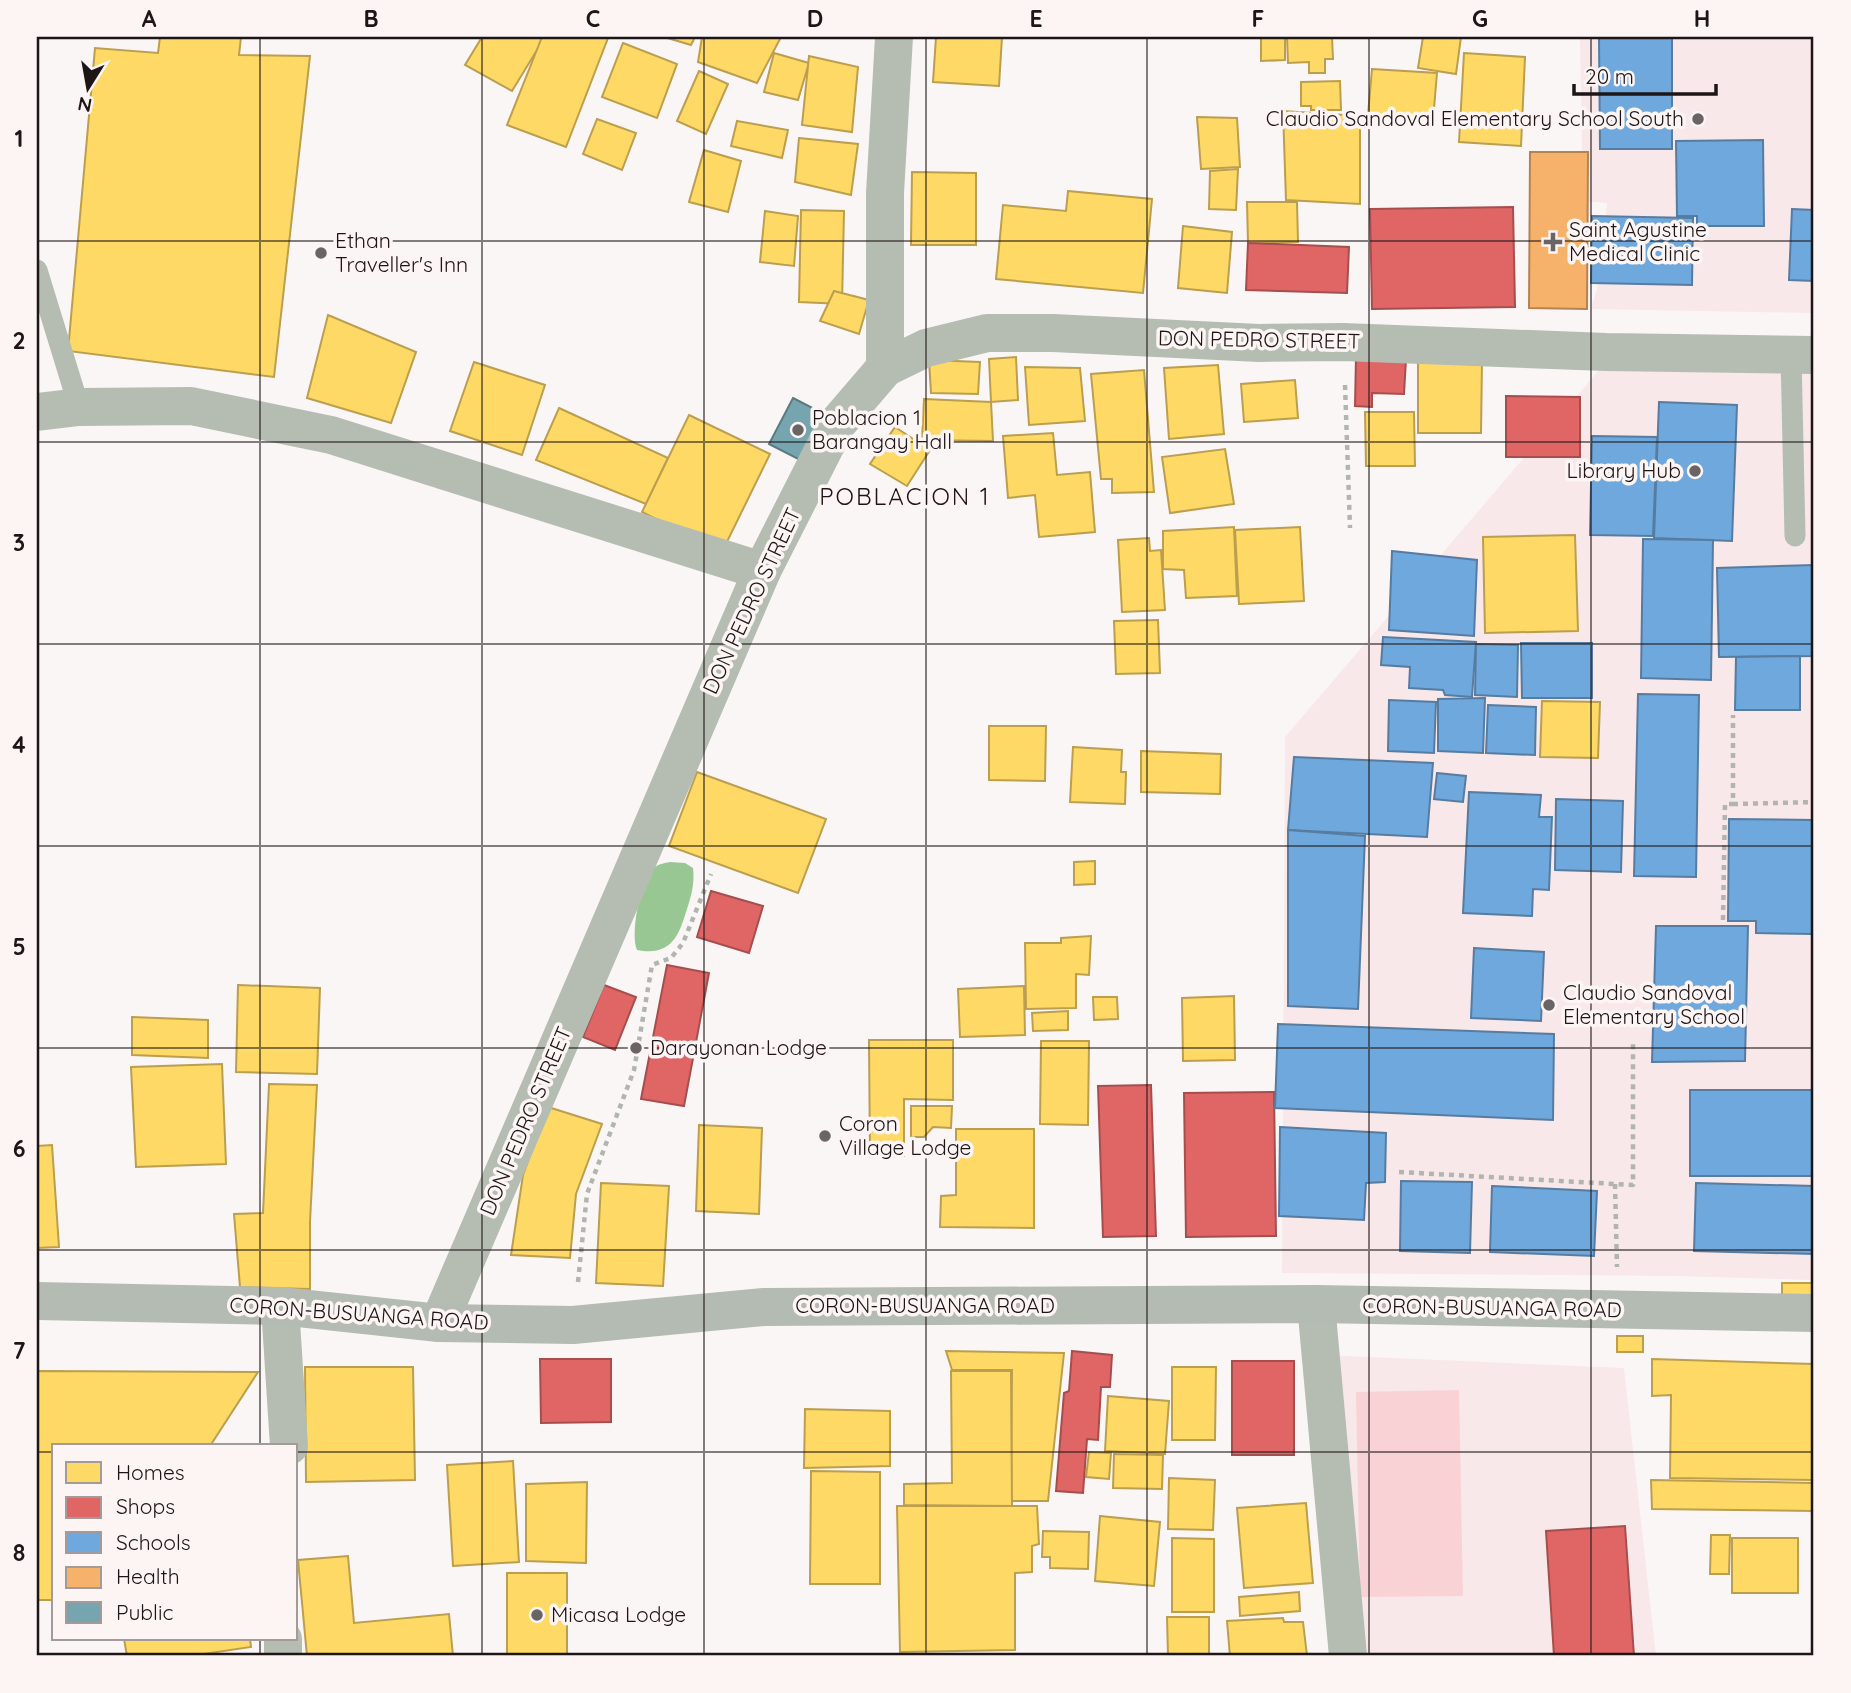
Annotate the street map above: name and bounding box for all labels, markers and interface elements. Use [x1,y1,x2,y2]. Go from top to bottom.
text: A [142,4,157,33]
text: B [363,4,379,33]
text: C [586,4,600,33]
text: D [807,4,823,33]
text: E [1029,4,1043,33]
text: F [1252,4,1264,33]
text: G [1472,4,1488,33]
text: H [1694,4,1710,33]
north arrow [52,52,122,122]
scale bar [1574,52,1716,96]
text: 20 m [1585,63,1634,89]
text: N [76,92,94,118]
place label: Claudio Sandoval Elementary School South [1266,105,1684,131]
marker: Claudio Sandoval Elementary School South [1690,111,1706,127]
text: 1 [15,124,23,153]
place label: Saint Agustine Medical Clinic [1569,216,1707,266]
place label: Ethan Traveller's Inn [335,227,468,277]
marker: Saint Agustine Medical Clinic [1543,232,1563,252]
marker: Ethan Traveller's Inn [313,245,329,261]
street label: DON PEDRO STREET [1158,324,1360,354]
text: 2 [12,326,26,355]
place label: Poblacion 1 Barangay Hall [812,404,952,454]
marker: Poblacion 1 Barangay Hall [790,422,806,438]
place label: Library Hub [1567,457,1681,483]
marker: Library Hub [1687,463,1703,479]
district label: POBLACION 1 [819,481,991,511]
street label: DON PEDRO STREET [697,503,806,698]
text: 3 [13,528,25,557]
text: 4 [12,730,26,759]
text: 5 [12,932,26,961]
place label: Claudio Sandoval Elementary School [1563,979,1745,1029]
marker: Claudio Sandoval Elementary School [1541,997,1557,1013]
street label: DON PEDRO STREET [474,1022,577,1219]
place label: Darayonan Lodge [650,1034,827,1060]
marker: Darayonan Lodge [628,1040,644,1056]
place label: Coron Village Lodge [839,1110,971,1160]
marker: Coron Village Lodge [817,1128,833,1144]
text: 6 [13,1134,25,1163]
street label: CORON-BUSUANGA ROAD [229,1291,489,1335]
street label: CORON-BUSUANGA ROAD [795,1292,1055,1318]
street label: CORON-BUSUANGA ROAD [1362,1292,1622,1322]
text: 7 [13,1336,26,1365]
legend [52,1444,298,1640]
text: Homes [116,1459,185,1485]
text: Shops [116,1493,175,1519]
text: Schools [116,1529,191,1555]
text: 8 [13,1538,25,1567]
text: Health [116,1563,180,1589]
text: Public [116,1599,173,1625]
place label: Micasa Lodge [551,1601,686,1627]
marker: Micasa Lodge [529,1607,545,1623]

